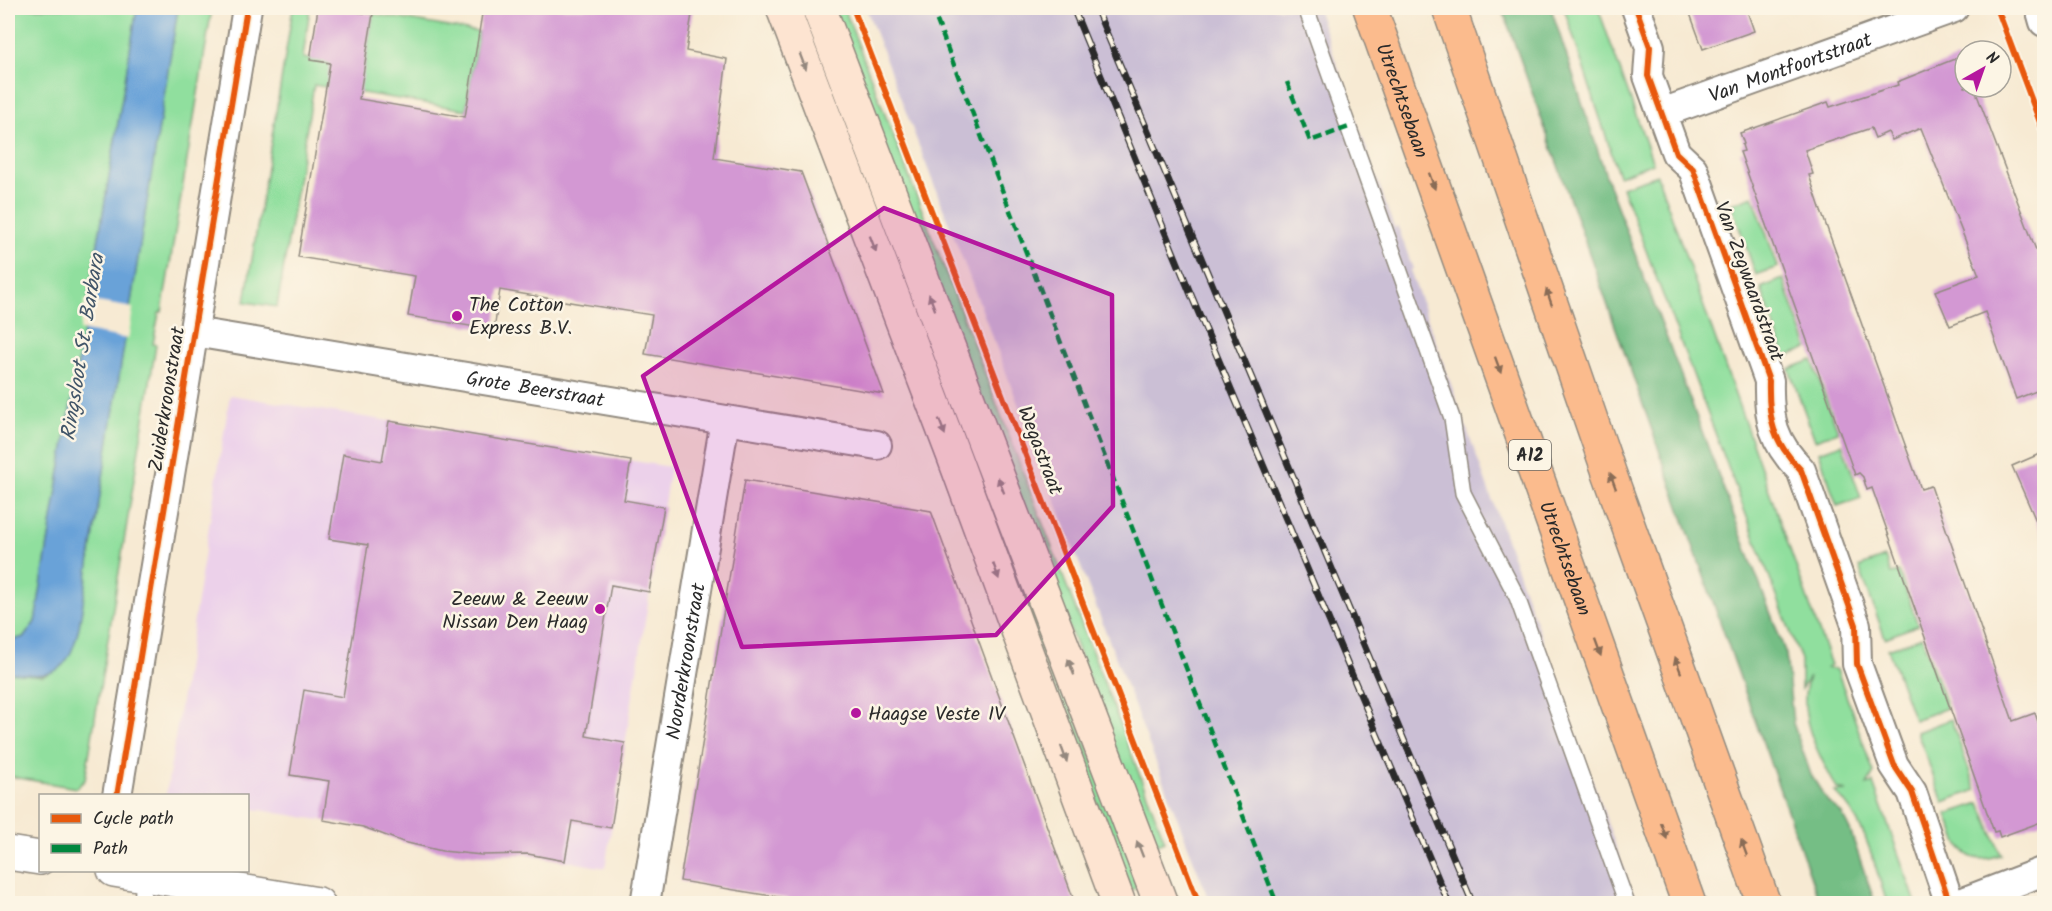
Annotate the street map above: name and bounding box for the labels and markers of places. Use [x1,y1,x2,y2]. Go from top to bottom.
place label: The Cotton Express B.V. [469,290,572,345]
marker: The Cotton Express B.V. [450,309,464,323]
place label: Zeeuw & Zeeuw Nissan Den Haag [442,584,589,639]
marker: Zeeuw & Zeeuw Nissan Den Haag [593,602,607,616]
place label: Haagse Veste IV [868,699,1006,731]
marker: Haagse Veste IV [849,706,863,720]

